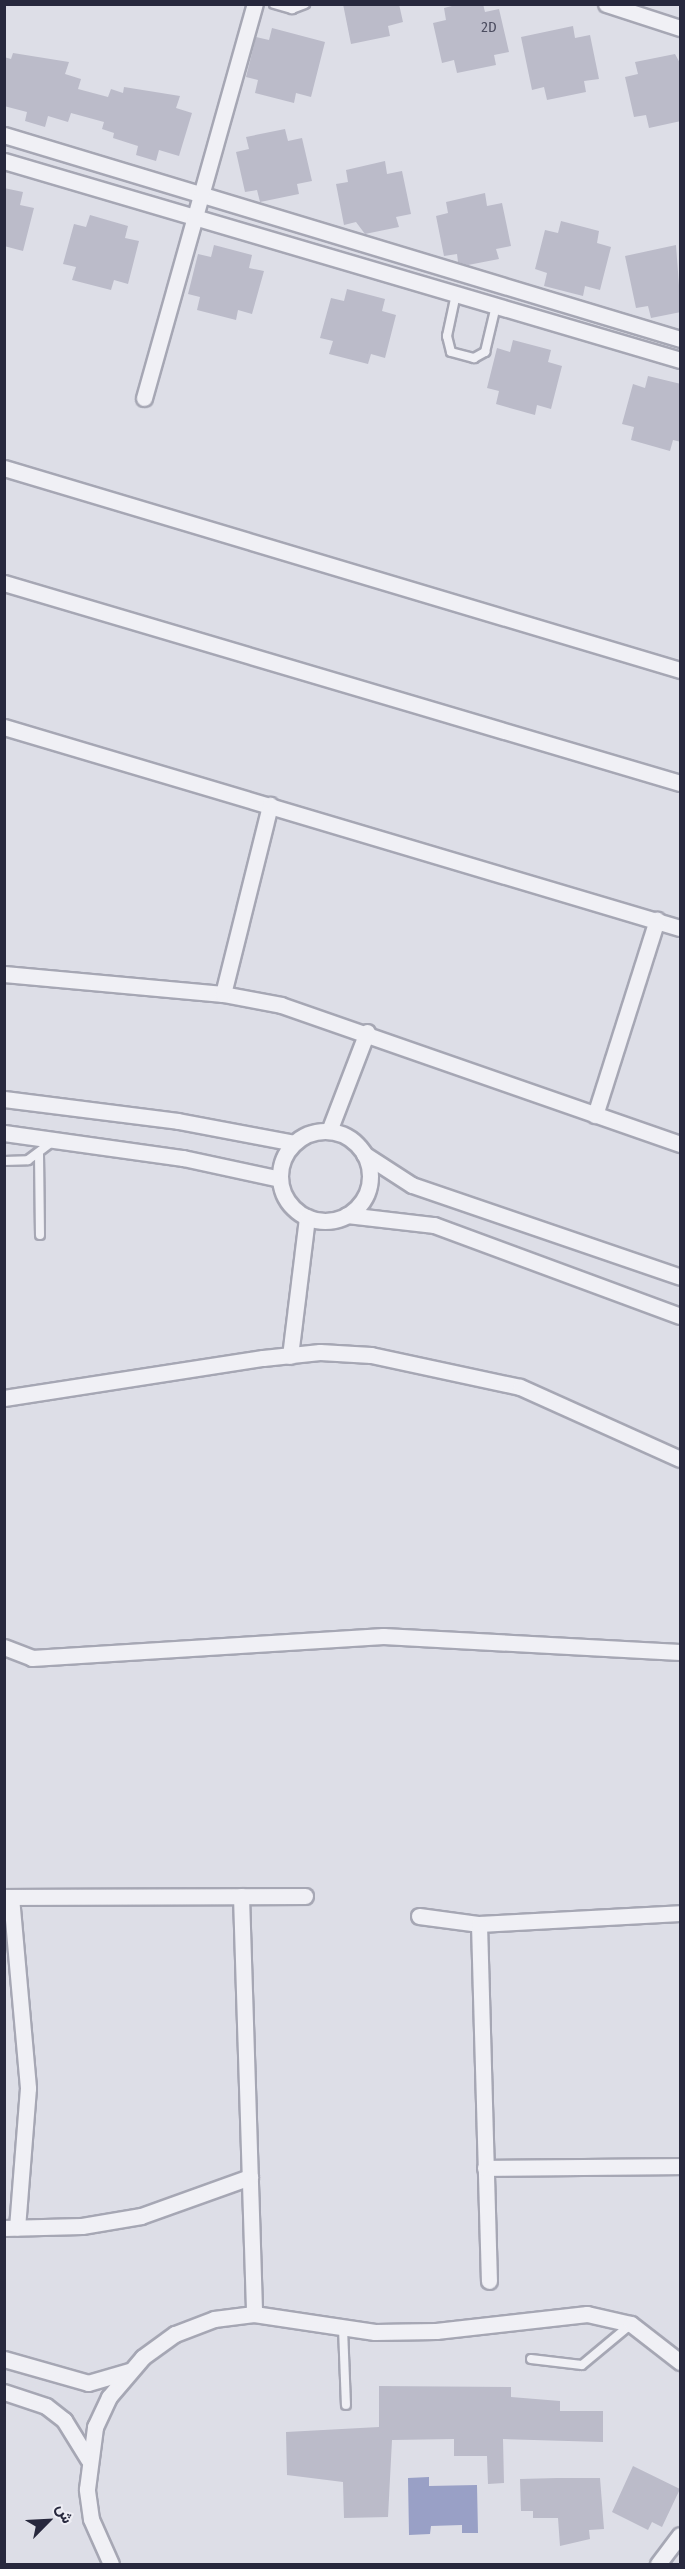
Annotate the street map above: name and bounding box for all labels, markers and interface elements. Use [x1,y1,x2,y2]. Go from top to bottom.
house number: 2D [481,19,497,37]
north arrow [18,2491,78,2551]
text: ش [52,2501,77,2526]

